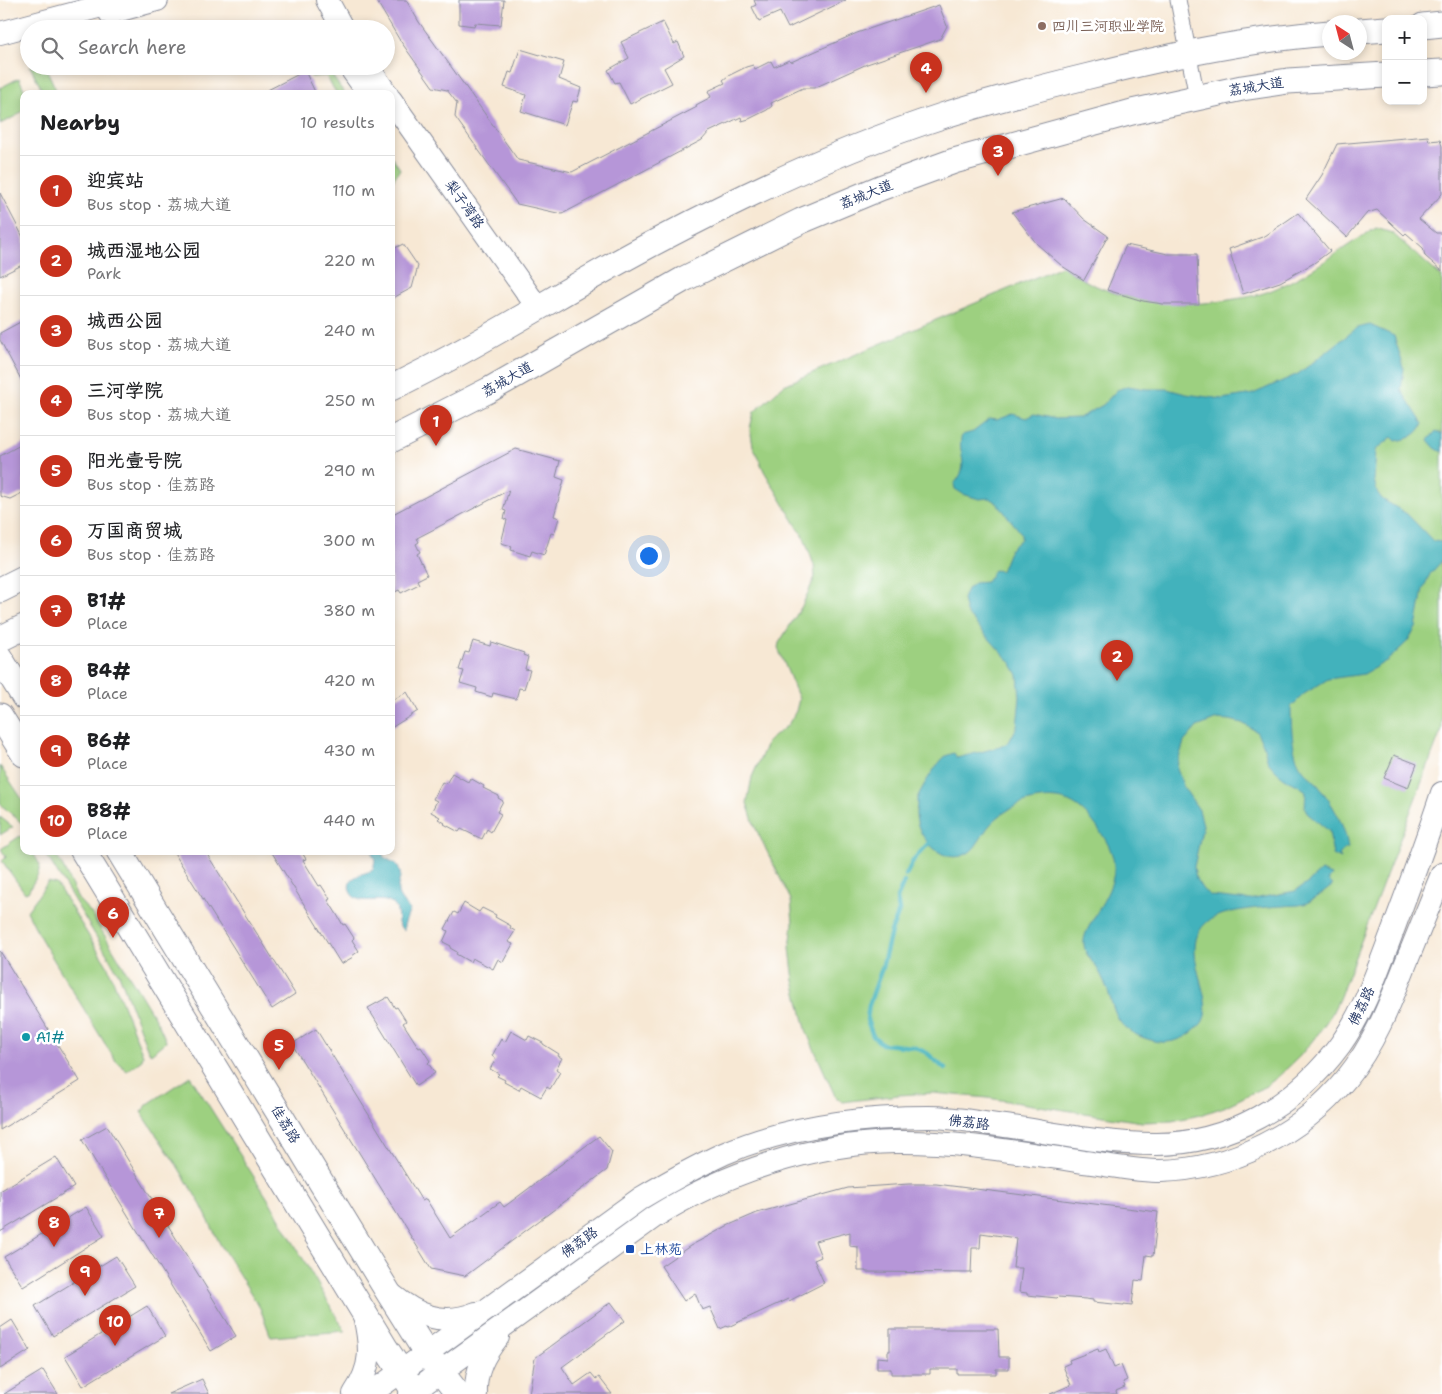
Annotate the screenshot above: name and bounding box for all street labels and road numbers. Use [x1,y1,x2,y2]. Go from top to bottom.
street label: 荔城大道 [1227,73,1285,99]
street label: 荔城大道 [837,175,895,213]
street label: 梨子湾路 [442,176,488,232]
street label: 荔城大道 [478,357,536,401]
street label: 佛荔路 [1344,983,1378,1029]
street label: 佳荔路 [267,1101,305,1147]
street label: 佛荔路 [947,1111,991,1133]
street label: 佛荔路 [557,1222,601,1262]

